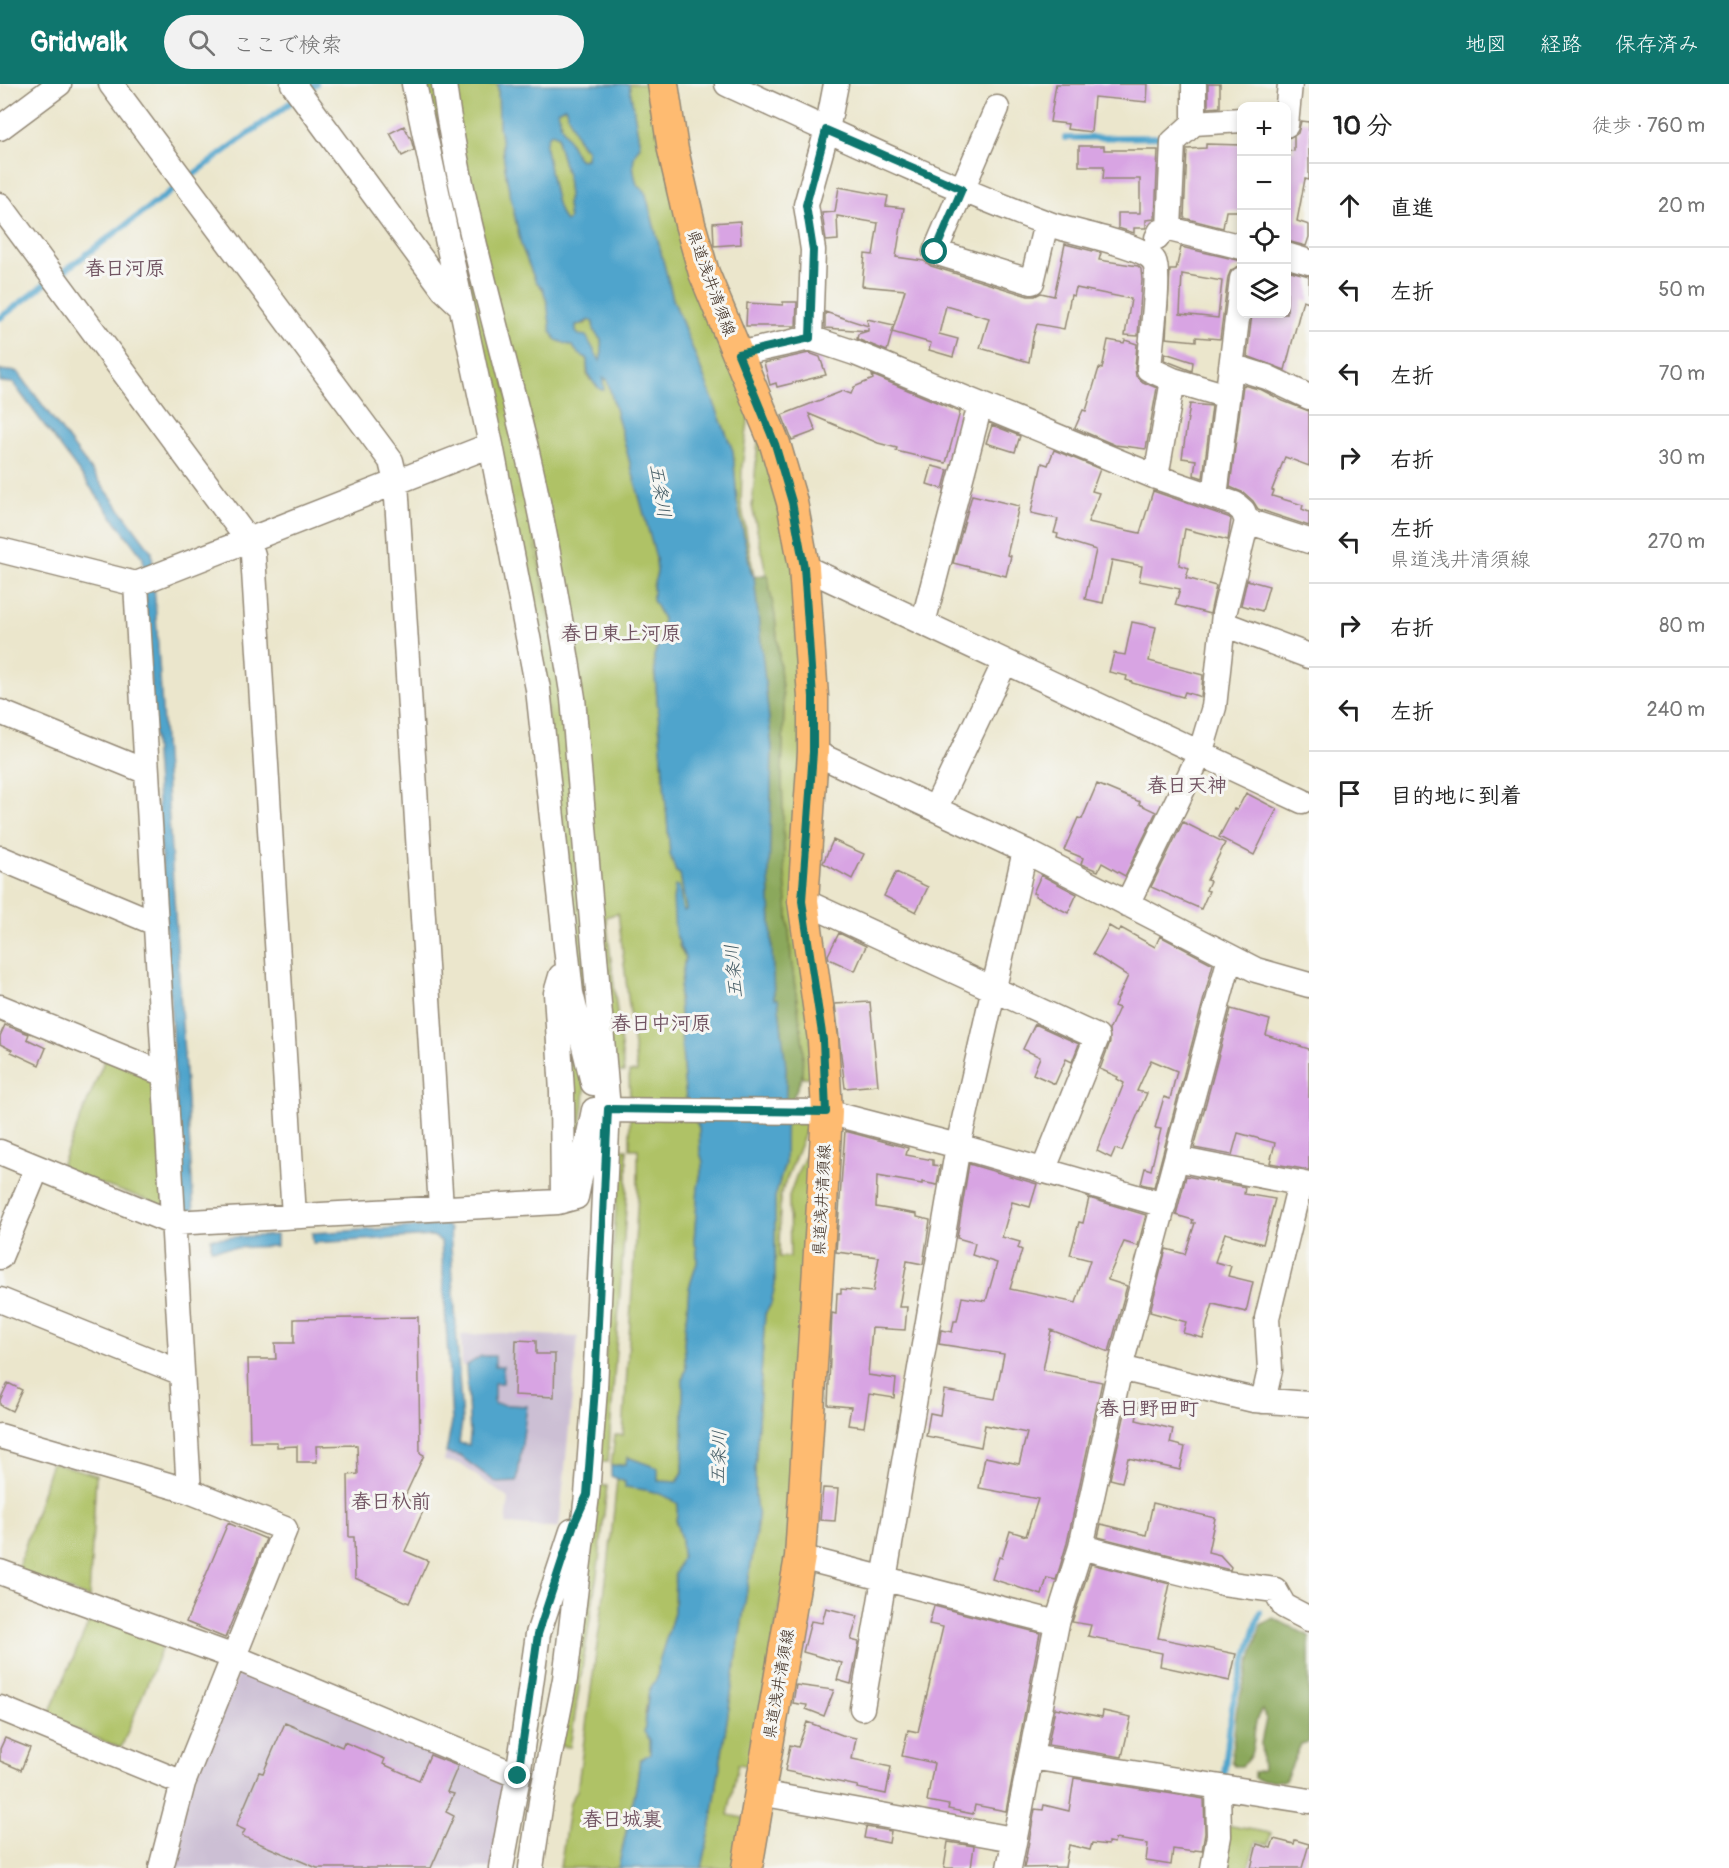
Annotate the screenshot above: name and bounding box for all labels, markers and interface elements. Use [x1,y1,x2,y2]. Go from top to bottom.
search box [164,15,584,69]
text: Gridwalk [30,25,128,60]
icon: search [185,26,218,59]
text: ここで検索 [233,31,343,59]
text: 地図 [1465,31,1507,58]
text: 経路 [1540,31,1582,58]
text: 保存済み [1615,31,1699,58]
map controls [1237,102,1291,318]
button: + [1237,102,1291,156]
text: 10 分 [1333,110,1393,142]
text: 徒歩 · 760 m [1592,113,1705,138]
button: − [1237,156,1291,210]
icon: ahead [1333,189,1366,222]
text: 20 m [1658,193,1705,218]
text: 直進 [1390,194,1434,222]
button: locate [1237,210,1291,264]
street label: 県道浅井清須線 [682,227,740,339]
route start [921,238,947,264]
district label: 春日河原 [85,256,165,281]
button: layers [1237,264,1291,318]
icon: left [1333,273,1366,306]
text: 50 m [1658,277,1705,302]
text: 左折 [1390,278,1434,306]
icon: left [1333,357,1366,390]
text: 70 m [1659,361,1705,386]
text: 左折 [1390,362,1434,390]
icon: right [1333,441,1366,474]
text: 30 m [1658,445,1705,470]
text: 右折 [1390,446,1434,474]
water label: 五条川 [644,463,676,519]
text: 左折 [1390,515,1434,543]
icon: left [1333,525,1366,558]
text: 270 m [1647,529,1705,554]
text: 県道浅井清須線 [1390,547,1530,572]
icon: right [1333,609,1366,642]
text: 80 m [1659,613,1705,638]
text: 右折 [1390,614,1434,642]
district label: 春日東上河原 [561,621,681,646]
icon: left [1333,693,1366,726]
text: 240 m [1646,697,1705,722]
text: 左折 [1390,698,1434,726]
district label: 春日天神 [1147,773,1227,798]
icon: arrive [1333,777,1366,810]
text: 目的地に到着 [1390,782,1522,810]
water label: 五条川 [720,943,748,999]
district label: 春日中河原 [611,1011,711,1036]
street label: 県道浅井清須線 [809,1144,835,1256]
district label: 春日野田町 [1099,1396,1199,1421]
water label: 五条川 [707,1430,731,1484]
district label: 春日杁前 [351,1489,431,1514]
street label: 県道浅井清須線 [759,1627,799,1741]
route end [504,1762,530,1788]
district label: 春日城裏 [582,1807,662,1832]

